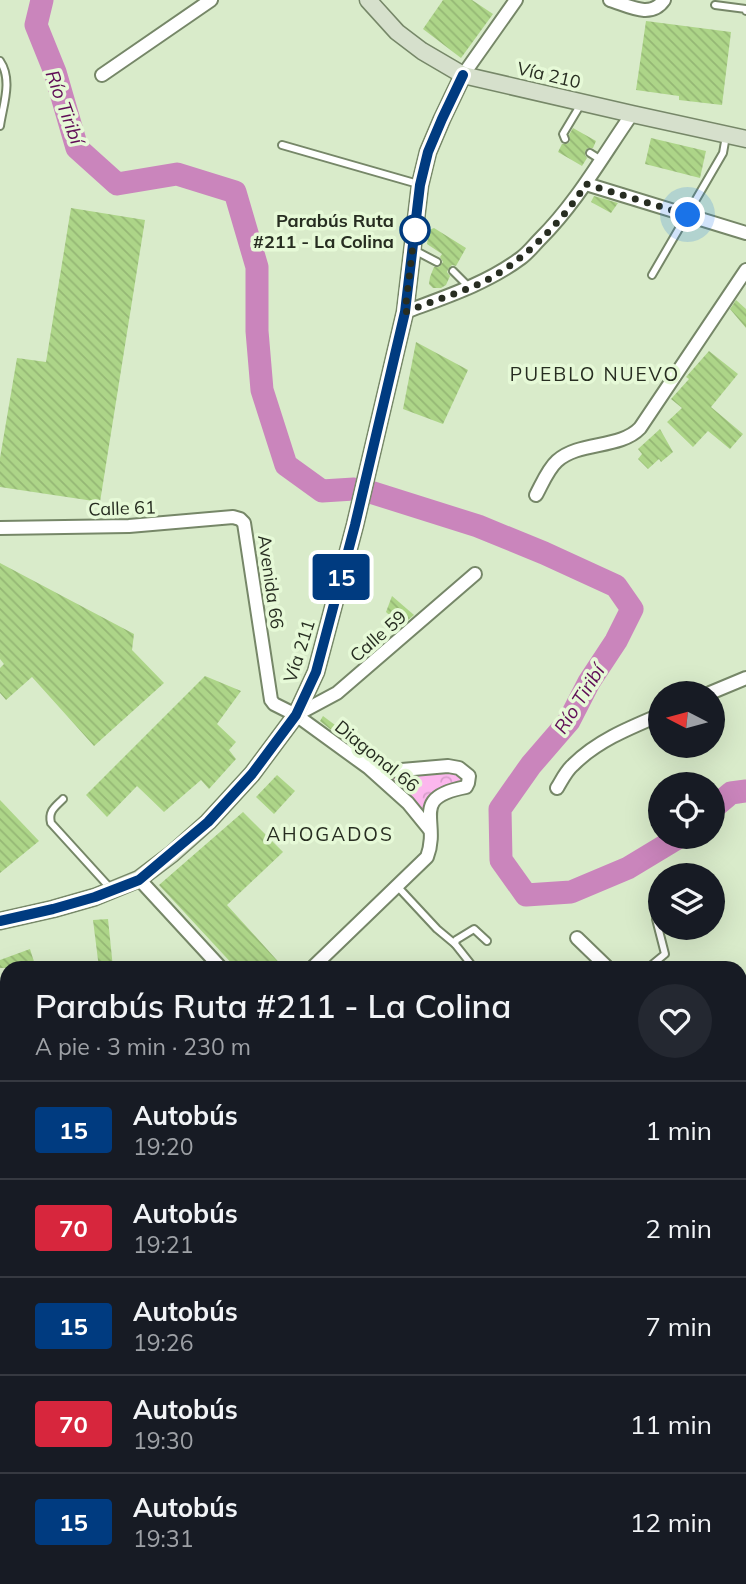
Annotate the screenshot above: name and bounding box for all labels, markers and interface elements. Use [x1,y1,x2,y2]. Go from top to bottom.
street label: Vía 210 [515,57,583,93]
water label: Río Tiribí [41,67,90,150]
your location [670,197,705,232]
place label: Parabús Ruta #211 - La Colina [253,209,394,253]
marker: Parabús Ruta #211 - La Colina [400,215,430,245]
district label: PUEBLO NUEVO [510,362,680,386]
street label: Calle 61 [88,495,156,521]
street label: Avenida 66 [253,534,289,630]
line badge: 15 [310,554,372,600]
text: 15 [327,562,355,592]
street label: Calle 59 [345,605,411,667]
street label: Vía 211 [278,617,320,685]
water label: Río Tiribí [548,658,611,738]
north arrow [648,681,724,758]
map controls [648,681,725,940]
street label: Diagonal 66 [330,715,424,797]
button: locate [648,772,725,849]
district label: AHOGADOS [266,822,394,846]
button: layers [648,863,725,940]
button: heart [638,984,712,1058]
text: Parabús Ruta #211 - La Colina [35,985,511,1026]
text: A pie · 3 min · 230 m [35,1032,251,1061]
text: Autobús [133,1099,238,1132]
text: 1 min [645,1114,712,1147]
text: 15 [59,1115,88,1145]
text: 19:20 [133,1132,193,1161]
text: Autobús [133,1197,238,1230]
text: 2 min [645,1212,712,1245]
text: 70 [59,1213,88,1243]
text: 19:21 [133,1230,193,1259]
text: Autobús [133,1295,238,1328]
text: 7 min [645,1310,712,1343]
text: 15 [59,1311,88,1341]
text: 19:26 [133,1328,193,1357]
text: Autobús [133,1393,238,1426]
text: 11 min [630,1408,712,1441]
text: 70 [59,1409,88,1439]
text: 19:30 [133,1426,193,1455]
text: Autobús [133,1491,238,1524]
text: 12 min [630,1506,712,1539]
text: 15 [59,1507,88,1537]
text: 19:31 [133,1524,193,1553]

